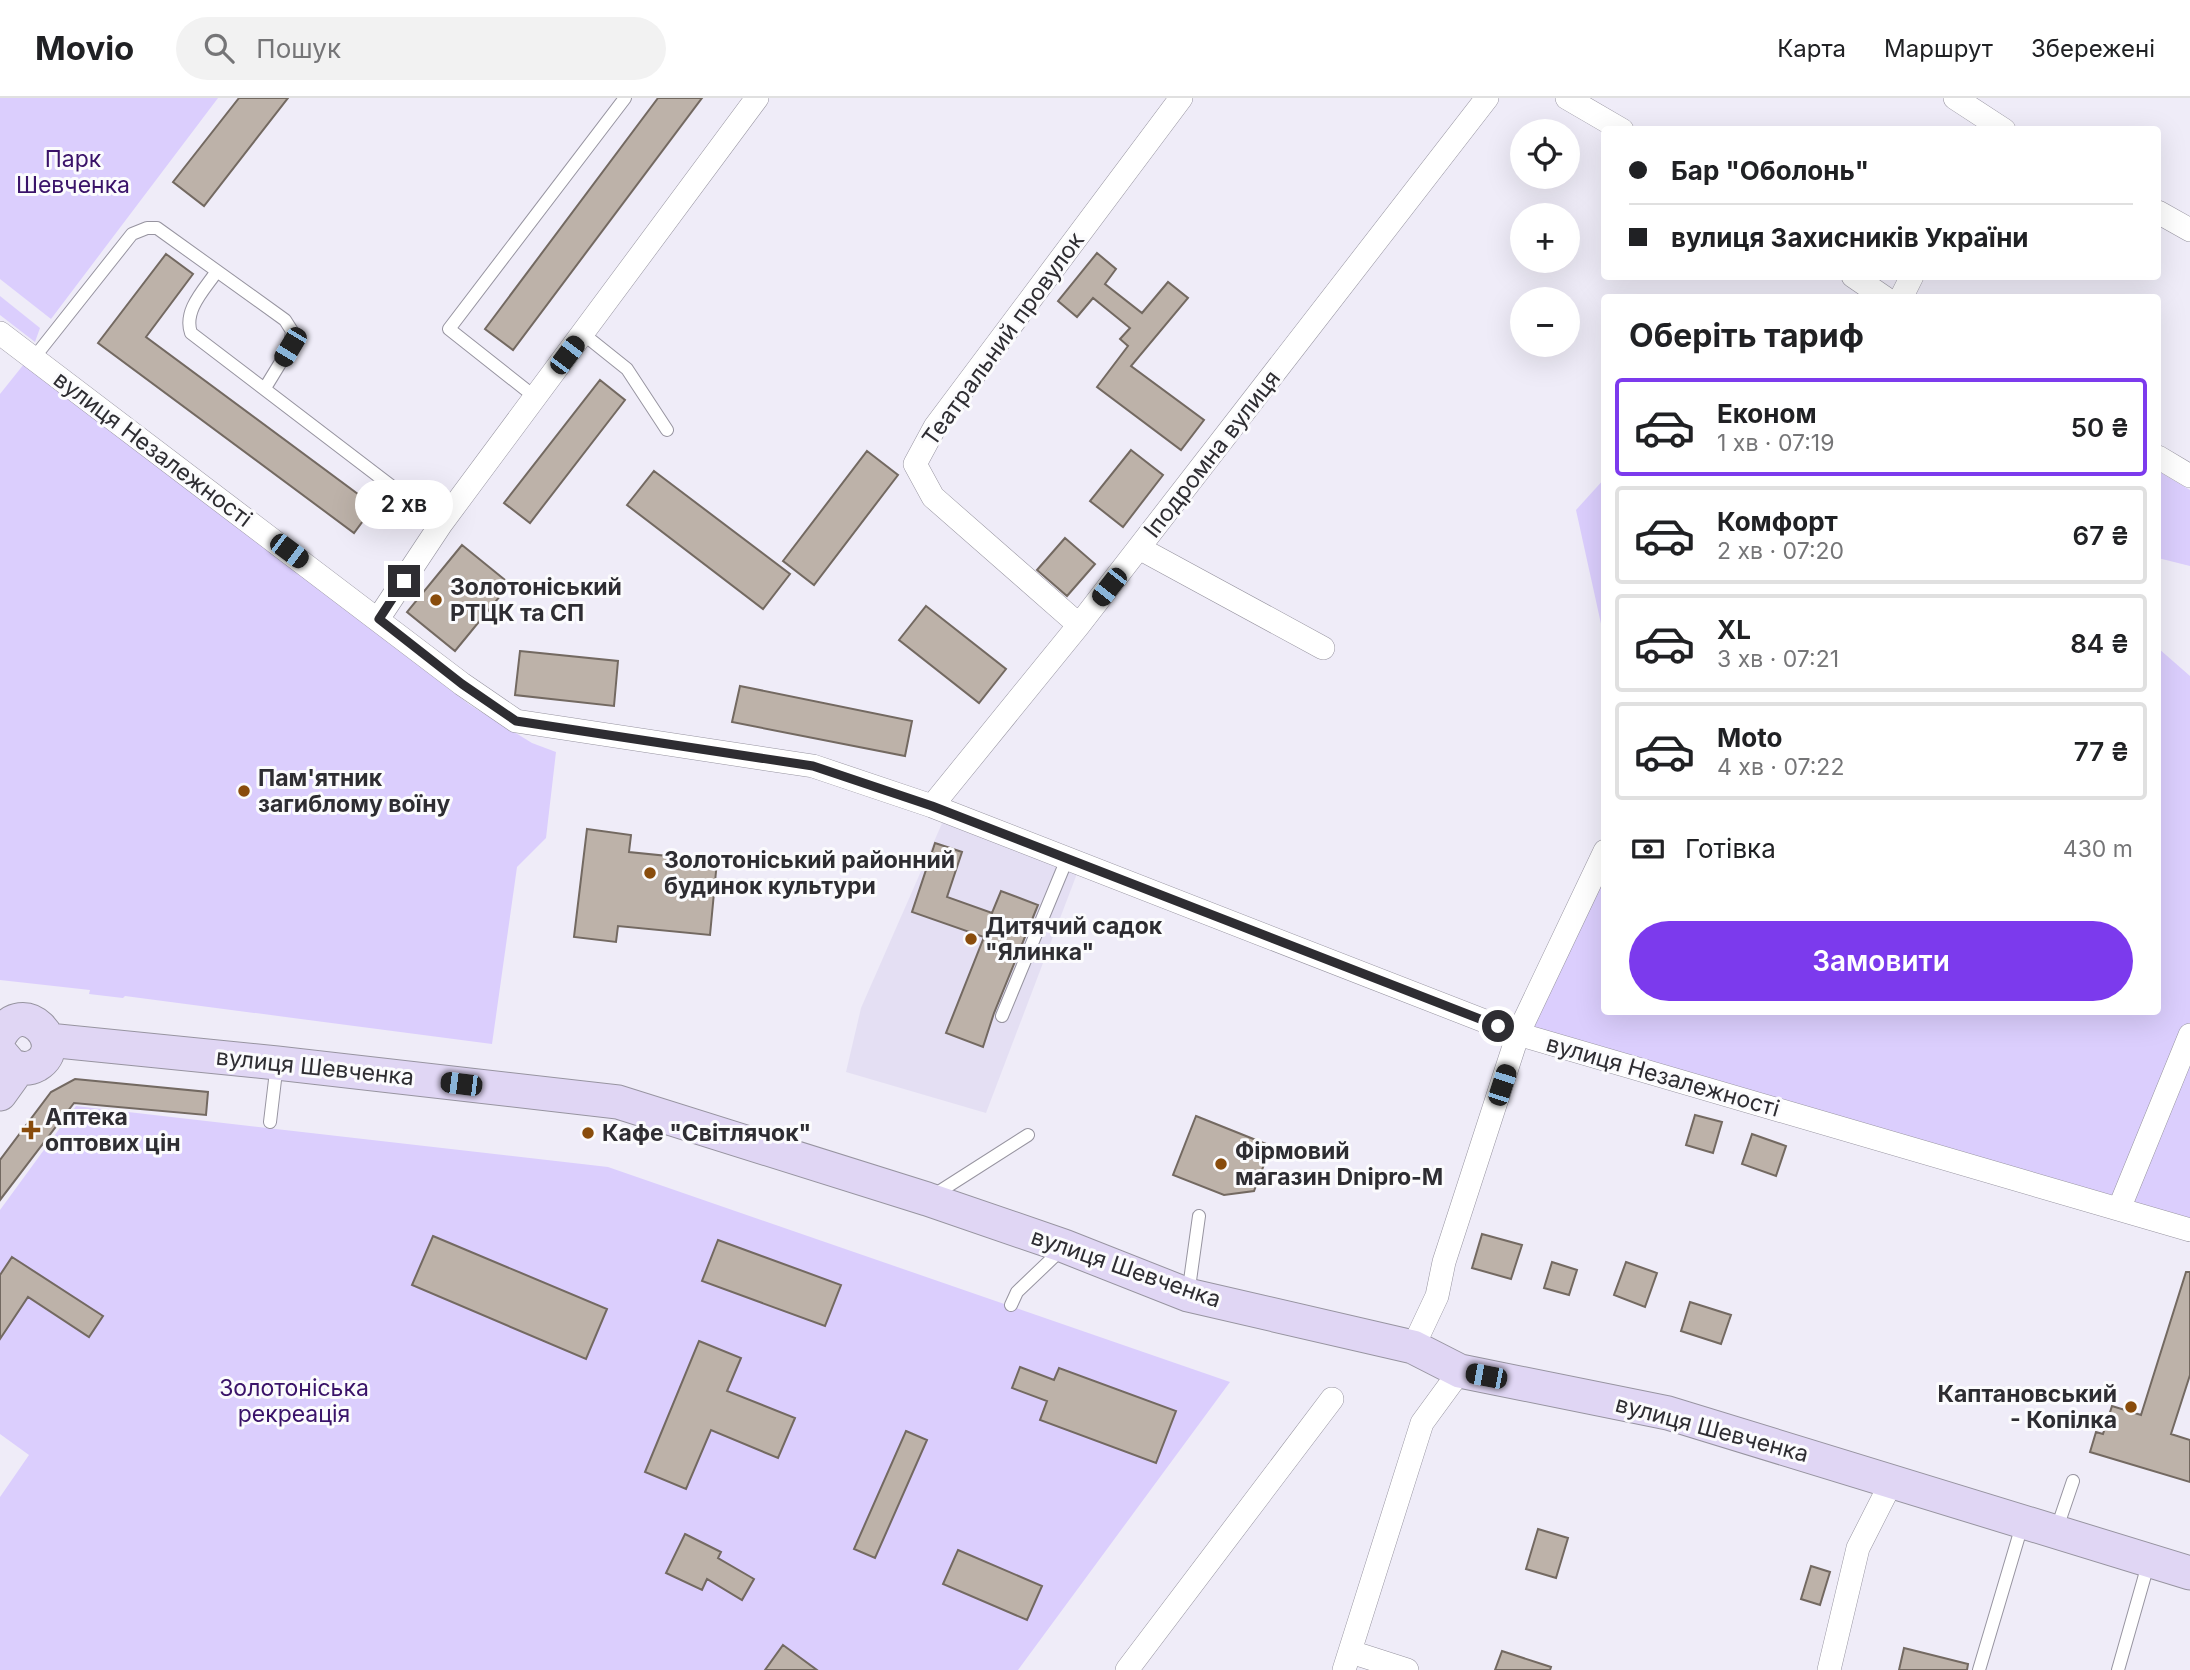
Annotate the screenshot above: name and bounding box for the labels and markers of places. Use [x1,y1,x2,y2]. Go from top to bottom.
place label: Золотоніський РТЦК та СП [450,573,622,627]
marker: Золотоніський РТЦК та СП [428,592,444,608]
place label: Пам'ятник загиблому воїну [258,764,450,818]
marker: Пам'ятник загиблому воїну [236,783,252,799]
place label: Золотоніський районний будинок культури [664,846,955,900]
marker: Золотоніський районний будинок культури [642,865,658,881]
place label: Дитячий садок "Ялинка" [985,912,1163,966]
marker: Дитячий садок "Ялинка" [963,931,979,947]
place label: Аптека оптових цін [45,1103,181,1157]
place label: Кафе "Світлячок" [602,1119,811,1147]
marker: Аптека оптових цін [23,1122,39,1138]
marker: Кафе "Світлячок" [580,1125,596,1141]
place label: Фірмовий магазин Dnipro-M [1235,1137,1443,1191]
marker: Фірмовий магазин Dnipro-M [1213,1156,1229,1172]
place label: Каптановський - Копілка [1937,1380,2117,1434]
marker: Каптановський - Копілка [2123,1399,2139,1415]

